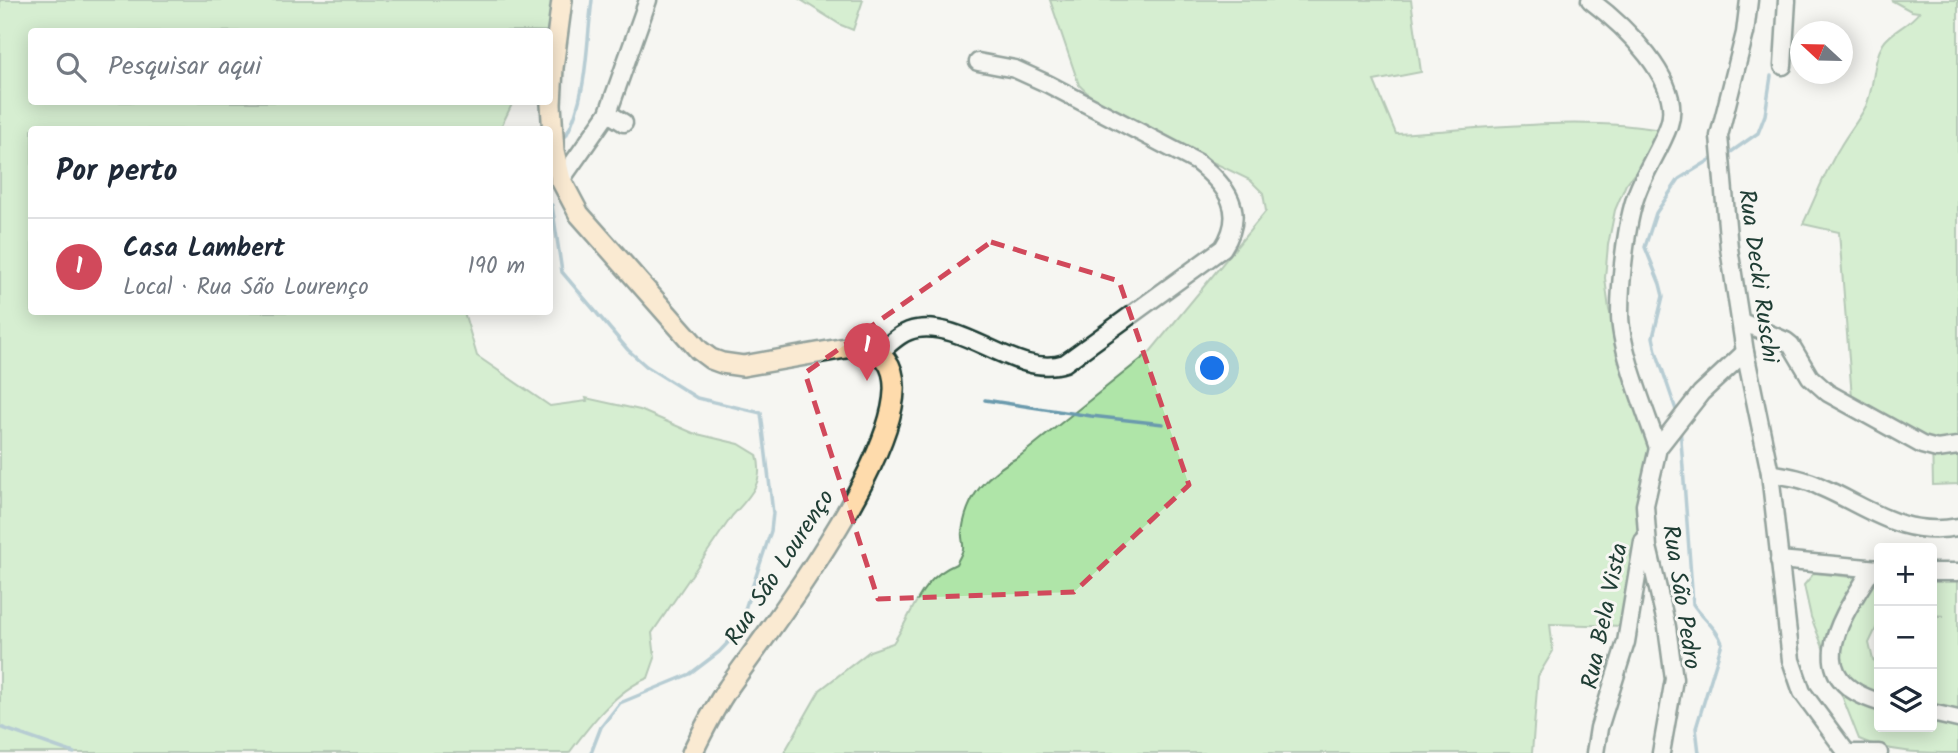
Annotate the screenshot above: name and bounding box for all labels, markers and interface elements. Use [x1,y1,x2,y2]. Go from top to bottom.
north arrow [1790,21,1853,84]
search box [28,28,553,105]
text: Pesquisar aqui [108,46,261,88]
icon: search [52,48,90,86]
text: Por perto [56,148,177,196]
street label: Rua Decki Ruschi [1726,187,1789,367]
text: Casa Lambert [123,228,285,270]
text: 1 [76,249,82,285]
text: 190 m [468,249,525,285]
text: Local · Rua São Lourenço [123,270,369,306]
pin: 1 [844,323,890,381]
your location [1195,351,1229,385]
street label: Rua São Lourenço [715,482,846,654]
street label: Rua São Pedro [1650,522,1711,672]
street label: Rua Bela Vista [1571,540,1640,693]
map controls [1874,543,1937,732]
button: + [1874,543,1937,606]
button: − [1874,606,1937,669]
button: layers [1874,669,1937,732]

